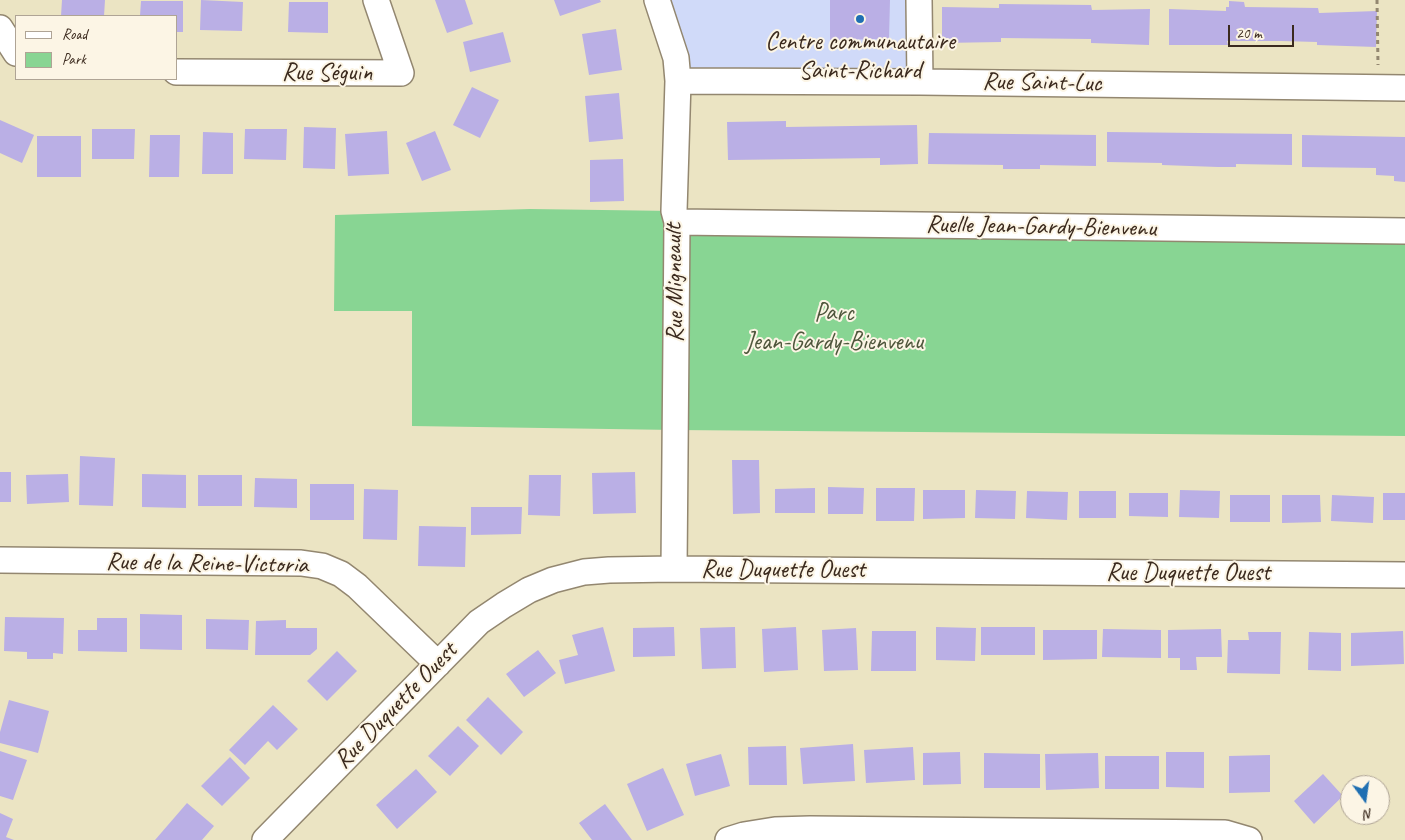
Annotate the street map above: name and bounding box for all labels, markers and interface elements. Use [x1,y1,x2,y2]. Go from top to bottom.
marker: Centre communautaire Saint-Richard [854,13,866,25]
legend [15,15,178,80]
scale bar [1230,15,1296,47]
text: 20 m [1236,24,1262,43]
text: Road [62,25,87,44]
place label: Centre communautaire Saint-Richard [765,27,955,86]
text: Park [62,50,86,69]
street label: Rue Séguin [282,58,372,88]
street label: Rue Saint-Luc [982,67,1102,99]
street label: Ruelle Jean-Gardy-Bienvenu [926,210,1156,244]
street label: Rue Migneault [659,223,691,343]
park label: Parc Jean-Gardy-Bienvenu [745,298,923,357]
street label: Rue de la Reine-Victoria [106,547,308,581]
street label: Rue Duquette Ouest [701,555,865,585]
street label: Rue Duquette Ouest [1106,558,1270,588]
street label: Rue Duquette Ouest [328,637,464,775]
north arrow [1340,775,1390,825]
text: N [1362,805,1375,823]

